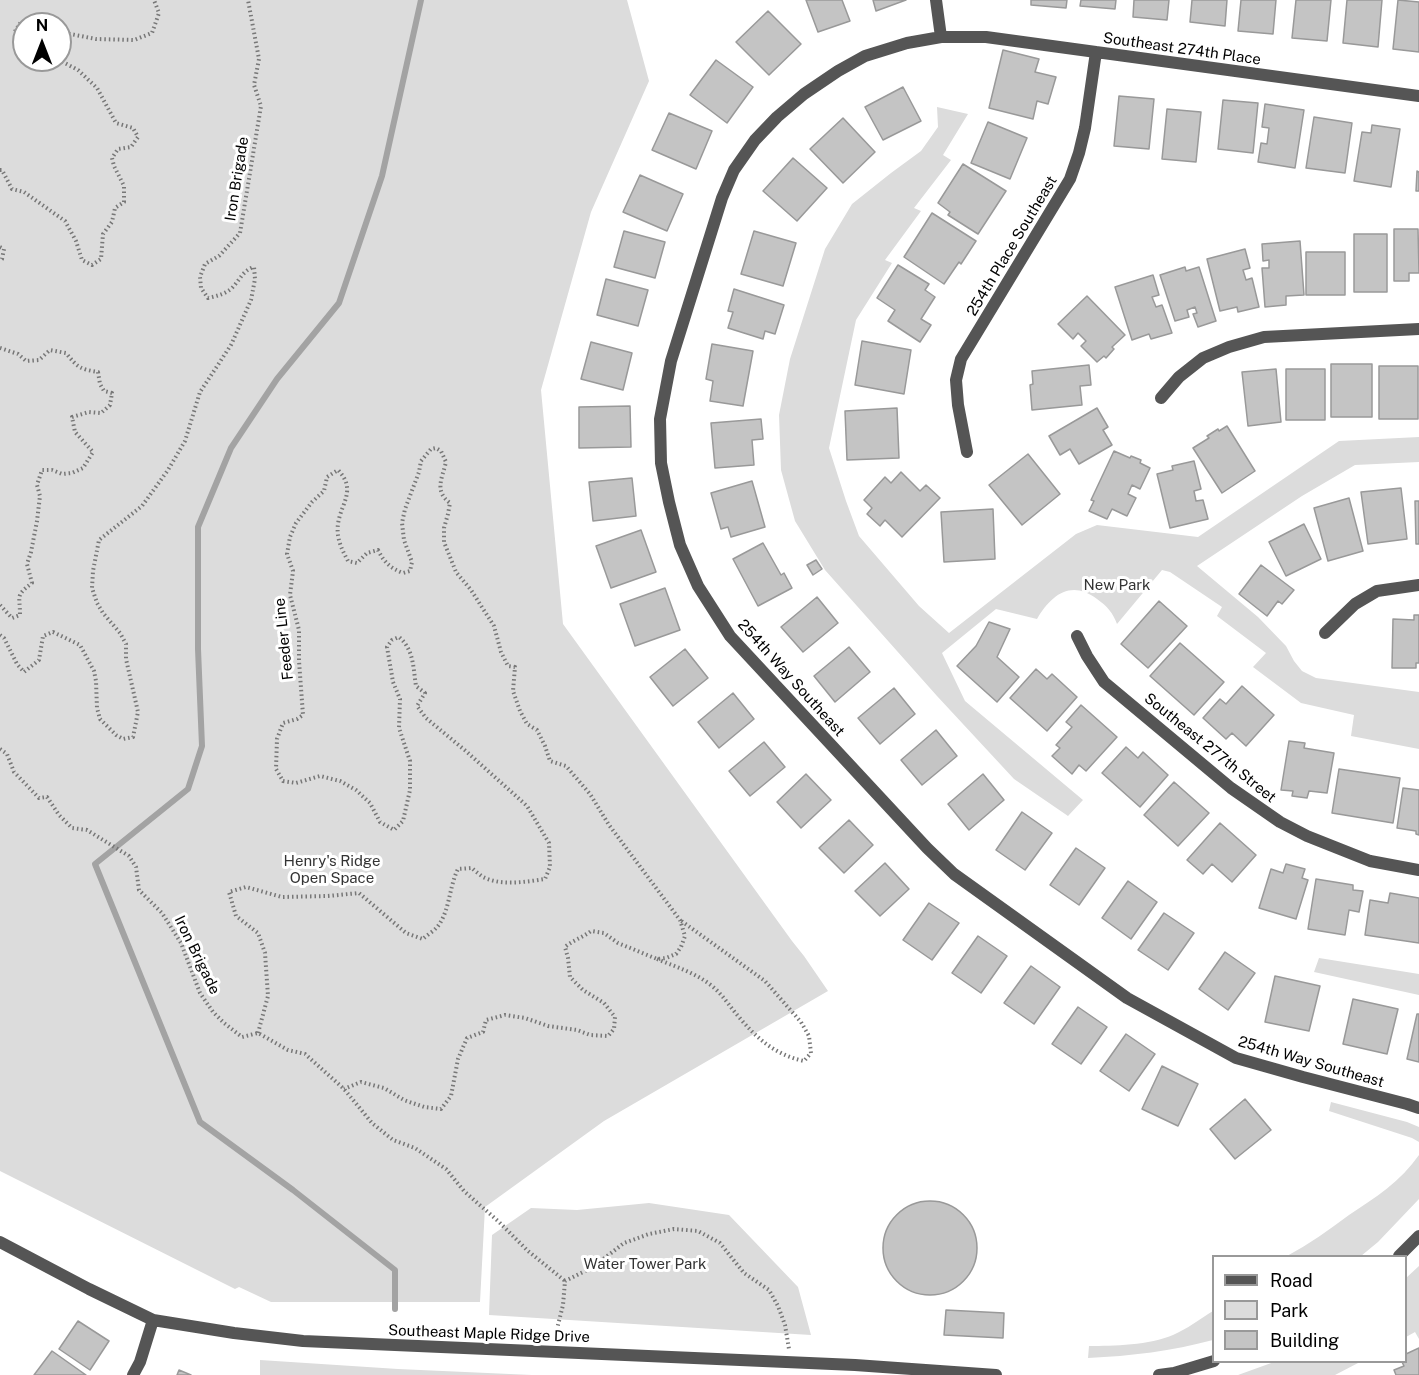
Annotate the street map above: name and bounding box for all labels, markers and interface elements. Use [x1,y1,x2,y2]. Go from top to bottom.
north arrow [12,12,72,72]
text: N [36,16,48,35]
street label: Southeast 274th Place [1102,29,1262,69]
street label: Iron Brigade [221,136,253,222]
street label: 254th Place Southeast [963,173,1061,319]
park label: New Park [1084,576,1150,594]
street label: Feeder Line [271,597,297,681]
street label: 254th Way Southeast [734,616,848,740]
street label: Southeast 277th Street [1140,689,1280,807]
park label: Henry's Ridge Open Space [284,852,380,887]
street label: Iron Brigade [170,913,224,997]
street label: 254th Way Southeast [1236,1033,1386,1091]
park label: Water Tower Park [583,1255,707,1273]
legend [1212,1255,1407,1363]
text: Road [1270,1270,1313,1291]
text: Park [1270,1300,1308,1321]
street label: Southeast Maple Ridge Drive [388,1321,590,1347]
text: Building [1270,1330,1339,1351]

